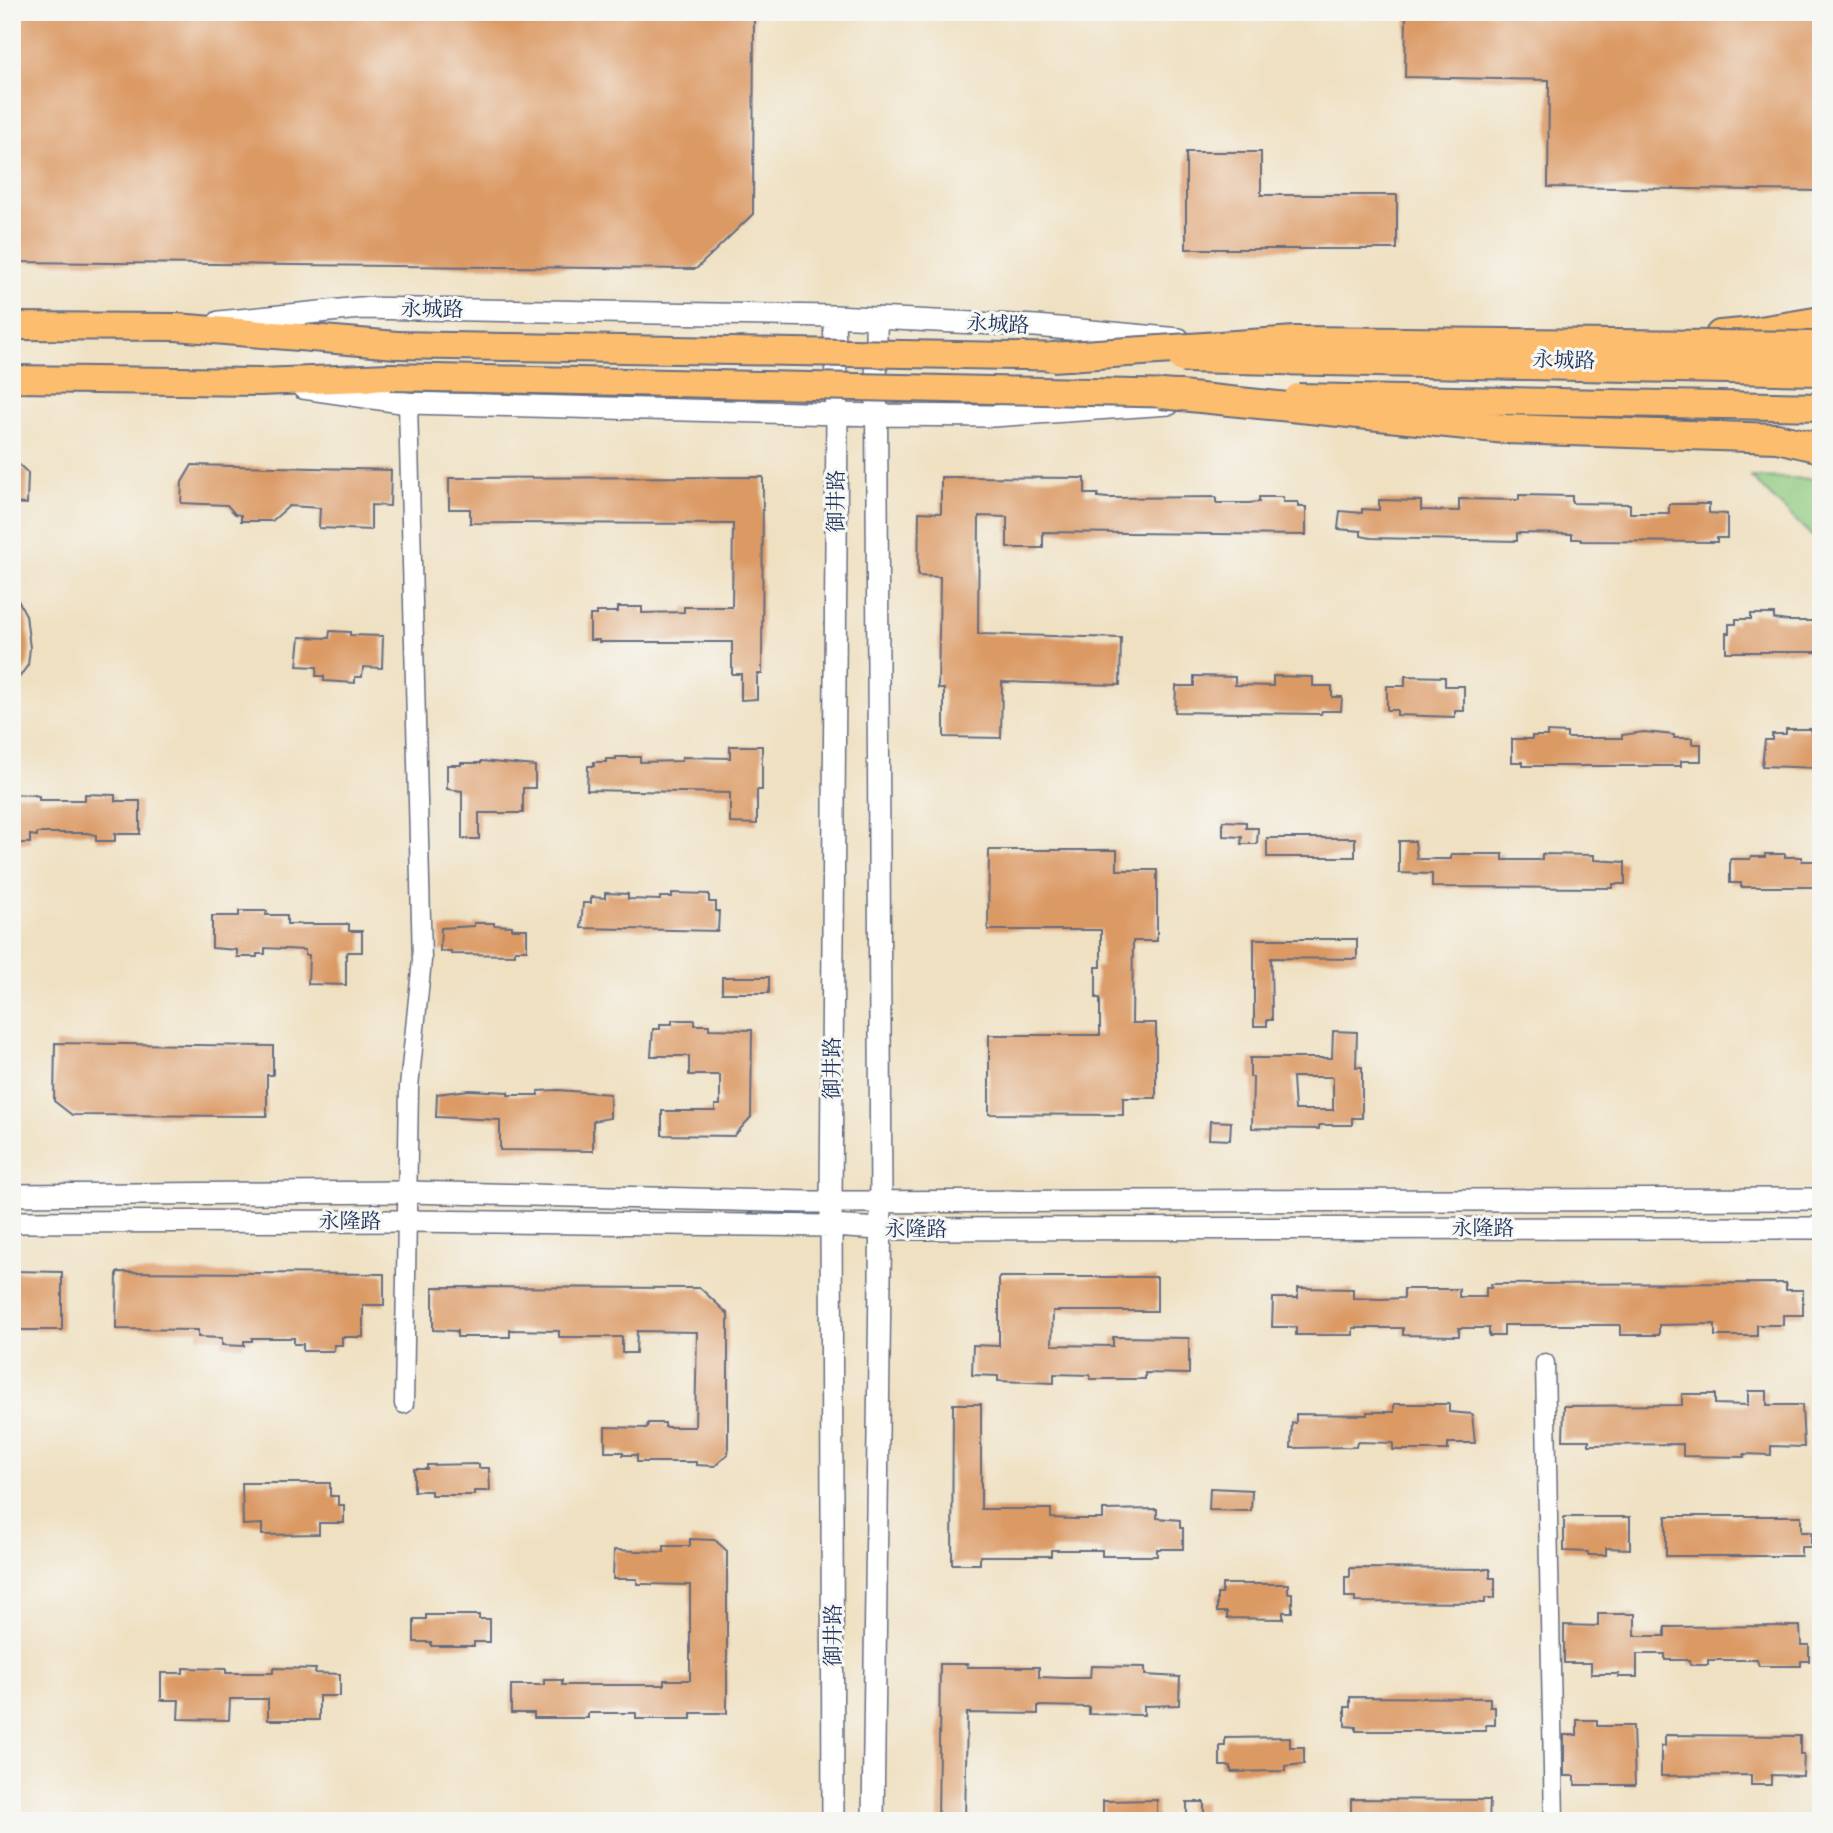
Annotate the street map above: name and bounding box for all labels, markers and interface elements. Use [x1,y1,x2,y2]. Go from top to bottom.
street label: 永城路 [400,295,464,326]
street label: 永城路 [966,309,1030,342]
street label: 永城路 [1532,346,1596,377]
street label: 御井路 [823,470,852,533]
street label: 御井路 [819,1037,848,1100]
street label: 永隆路 [319,1208,382,1237]
street label: 永隆路 [1452,1215,1515,1244]
street label: 永隆路 [885,1216,948,1245]
street label: 御井路 [820,1604,849,1667]

